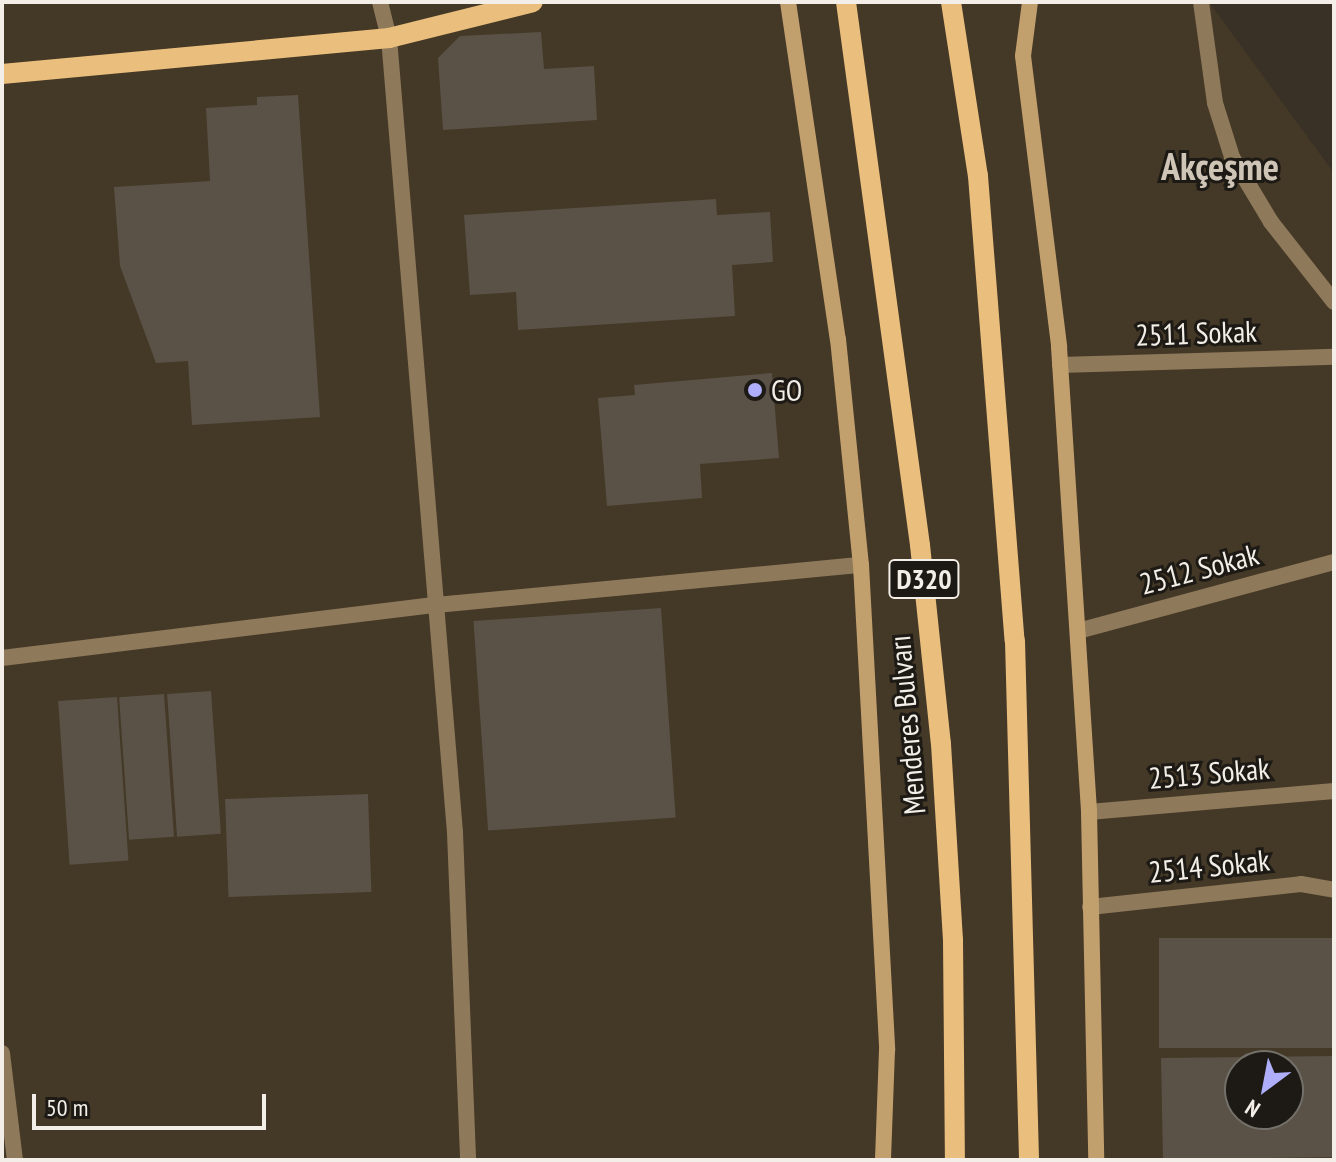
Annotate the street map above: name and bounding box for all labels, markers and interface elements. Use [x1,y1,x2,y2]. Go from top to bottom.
district label: Akçeşme [1161,143,1279,189]
street label: 2511 Sokak [1135,313,1257,353]
place label: GO [771,372,802,408]
marker: GO [746,381,764,399]
street label: 2512 Sokak [1136,536,1262,602]
road number: D320 [888,555,960,603]
street label: Menderes Bulvarı [881,634,933,816]
street label: 2513 Sokak [1147,750,1271,796]
street label: 2514 Sokak [1147,842,1271,890]
north arrow [1224,1050,1304,1130]
scale bar [36,1078,270,1128]
text: 50 m [46,1092,88,1123]
text: N [1240,1094,1265,1124]

